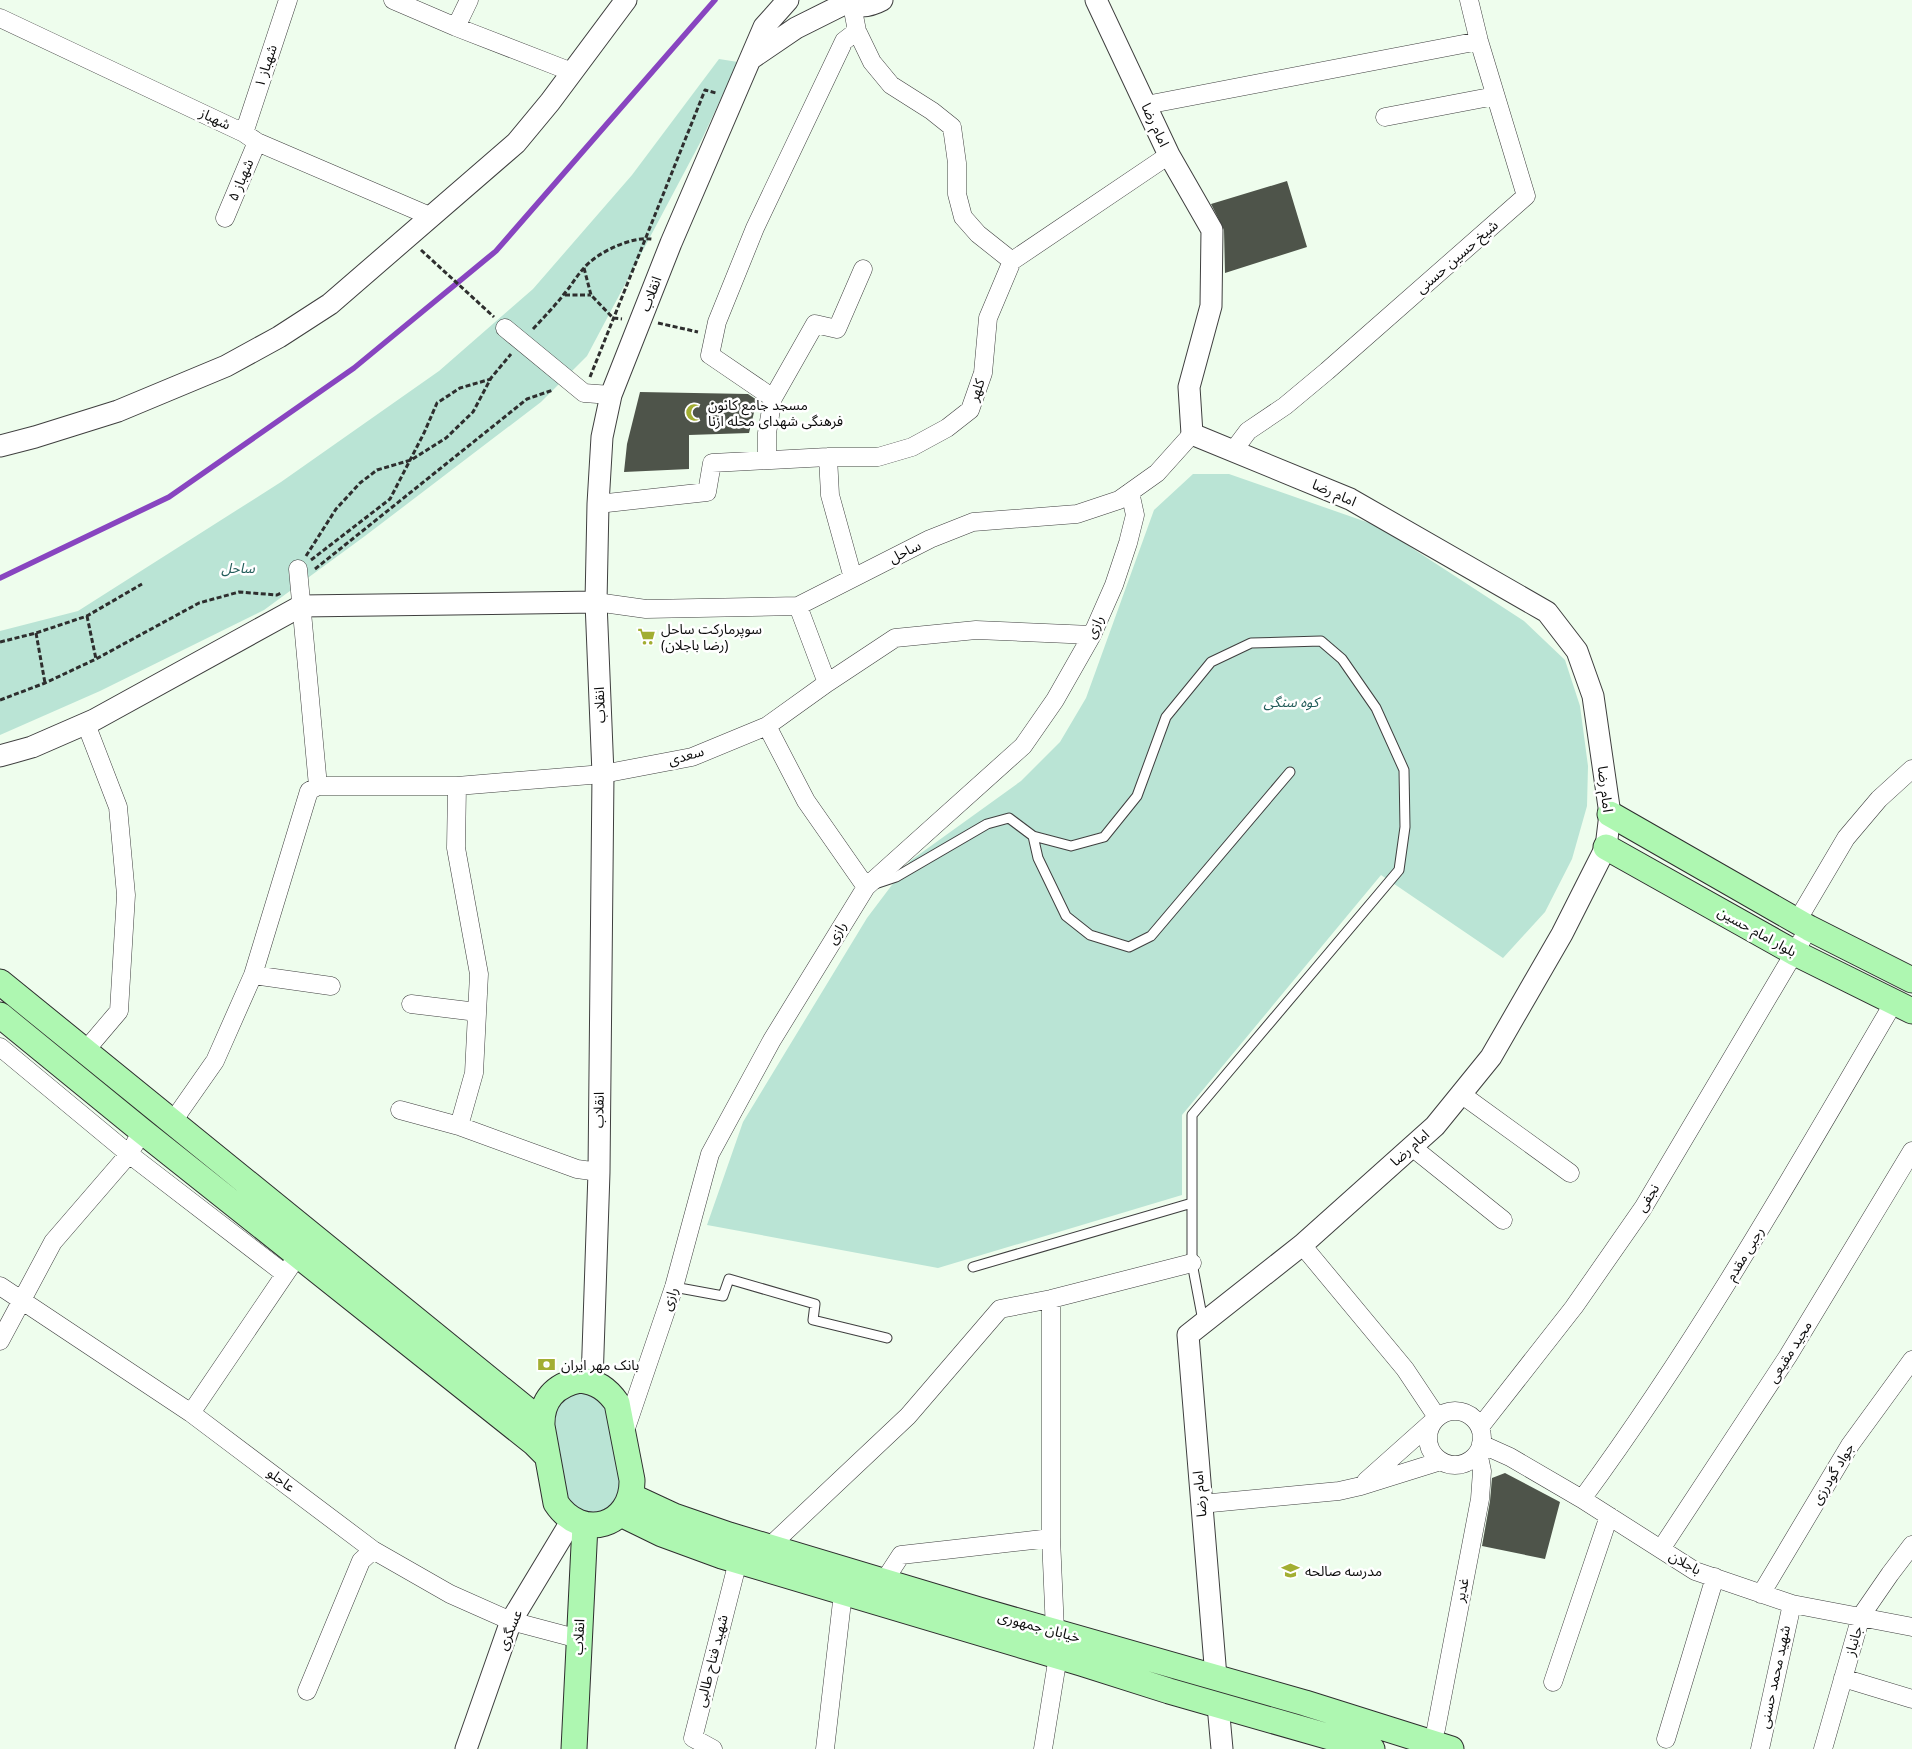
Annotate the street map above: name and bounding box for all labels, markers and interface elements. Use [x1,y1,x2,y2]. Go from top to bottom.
street label: شهباز ۱ [245,41,287,91]
street label: امام رضا [1132,98,1178,152]
street label: شهباز [193,99,236,139]
street label: شهباز ۵ [219,154,263,206]
street label: شیخ حسین حسنی [1408,212,1506,302]
street label: انقلاب [631,272,671,316]
street label: کلهر [959,375,994,406]
place label: مسجد جامع کانون فرهنگی شهدای محله ازنا [708,391,843,436]
mosque icon: مسجد جامع کانون فرهنگی شهدای محله ازنا [684,403,704,423]
street label: امام رضا [1307,470,1361,516]
street label: ساحل [883,531,927,573]
park label: ساحل [221,554,256,583]
street label: رازی [1077,610,1113,644]
place label: سوپرمارکت ساحل (رضا باجلان) [661,615,762,660]
supermarket icon: سوپرمارکت ساحل (رضا باجلان) [637,627,657,647]
street label: انقلاب [585,686,615,724]
park label: کوه سنگی [1264,688,1322,717]
street label: سعدی [665,737,707,775]
street label: امام رضا [1588,764,1622,814]
street label: بلوار امام حسین [1712,898,1802,966]
street label: رازی [818,915,856,951]
street label: انقلاب [584,1092,614,1128]
street label: امام رضا [1383,1122,1437,1174]
street label: نجفی [1628,1177,1668,1218]
street label: رجبی مقدم [1717,1221,1773,1287]
street label: رازی [653,1283,687,1315]
street label: مجید مقیعی [1759,1315,1821,1389]
place label: بانک مهر ایران [561,1351,639,1380]
bank icon: بانک مهر ایران [537,1355,557,1375]
street label: جواد گودرزی [1803,1437,1863,1511]
street label: عاجلو [260,1459,302,1501]
street label: امام رضا [1184,1470,1216,1518]
street label: باجلان [1663,1542,1707,1584]
place label: مدرسه صالحه [1305,1557,1382,1586]
school or university icon: مدرسه صالحه [1281,1561,1301,1581]
street label: غدیر [1445,1575,1479,1606]
street label: خیابان جمهوری [994,1602,1084,1652]
street label: عسگری [488,1605,532,1655]
street label: شهید فتاح طالبی [686,1611,738,1711]
street label: انقلاب [564,1618,594,1656]
street label: شهید محمد حسنی [1750,1623,1800,1731]
street label: جانباز [1836,1623,1872,1660]

